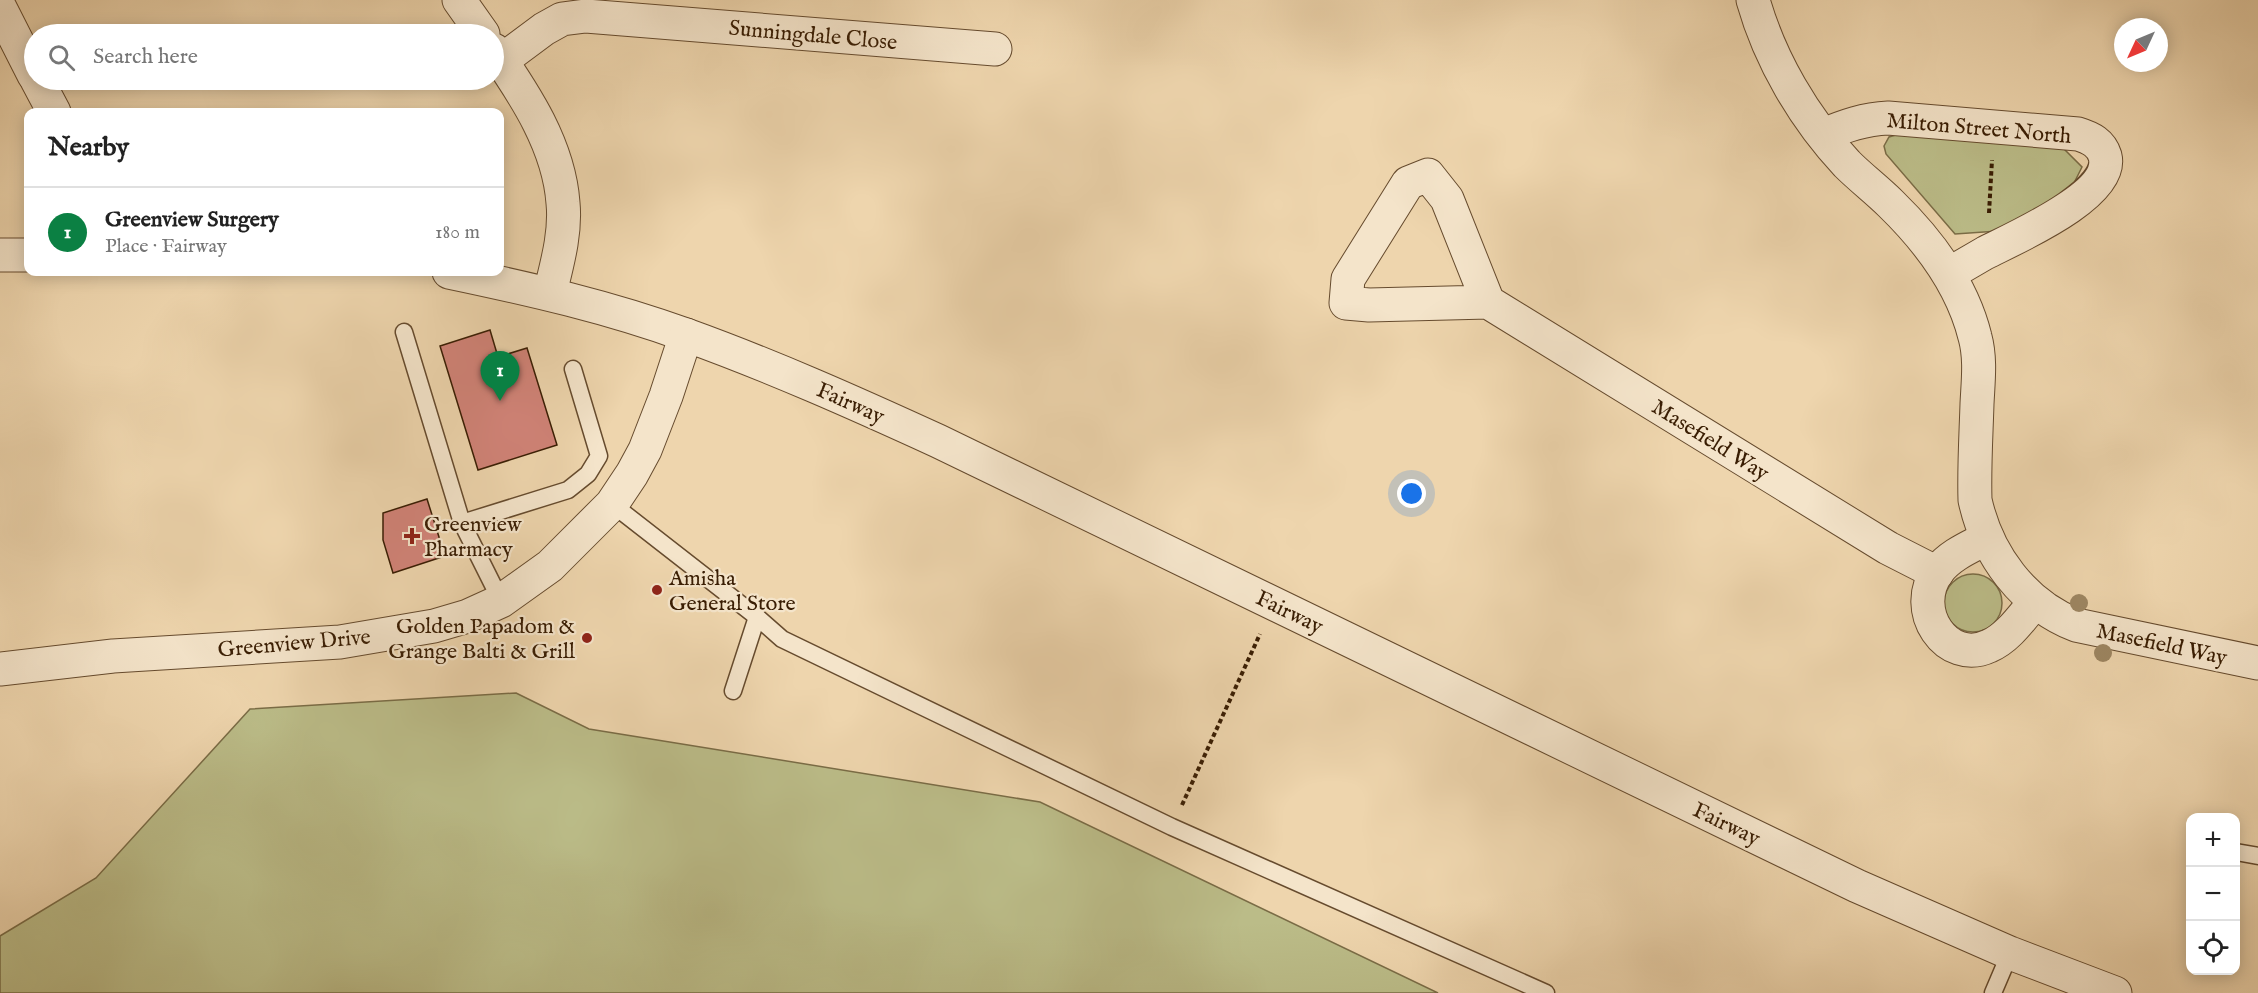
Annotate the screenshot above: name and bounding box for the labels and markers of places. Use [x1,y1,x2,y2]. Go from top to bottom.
pin: 1 [480,352,520,401]
place label: Greenview Pharmacy [424,511,522,564]
marker: Greenview Pharmacy [405,529,419,543]
place label: Amisha General Store [668,565,796,618]
marker: Amisha General Store [650,583,664,597]
place label: Golden Papadom & Grange Balti & Grill [388,613,575,666]
marker: Golden Papadom & Grange Balti & Grill [580,631,594,645]

